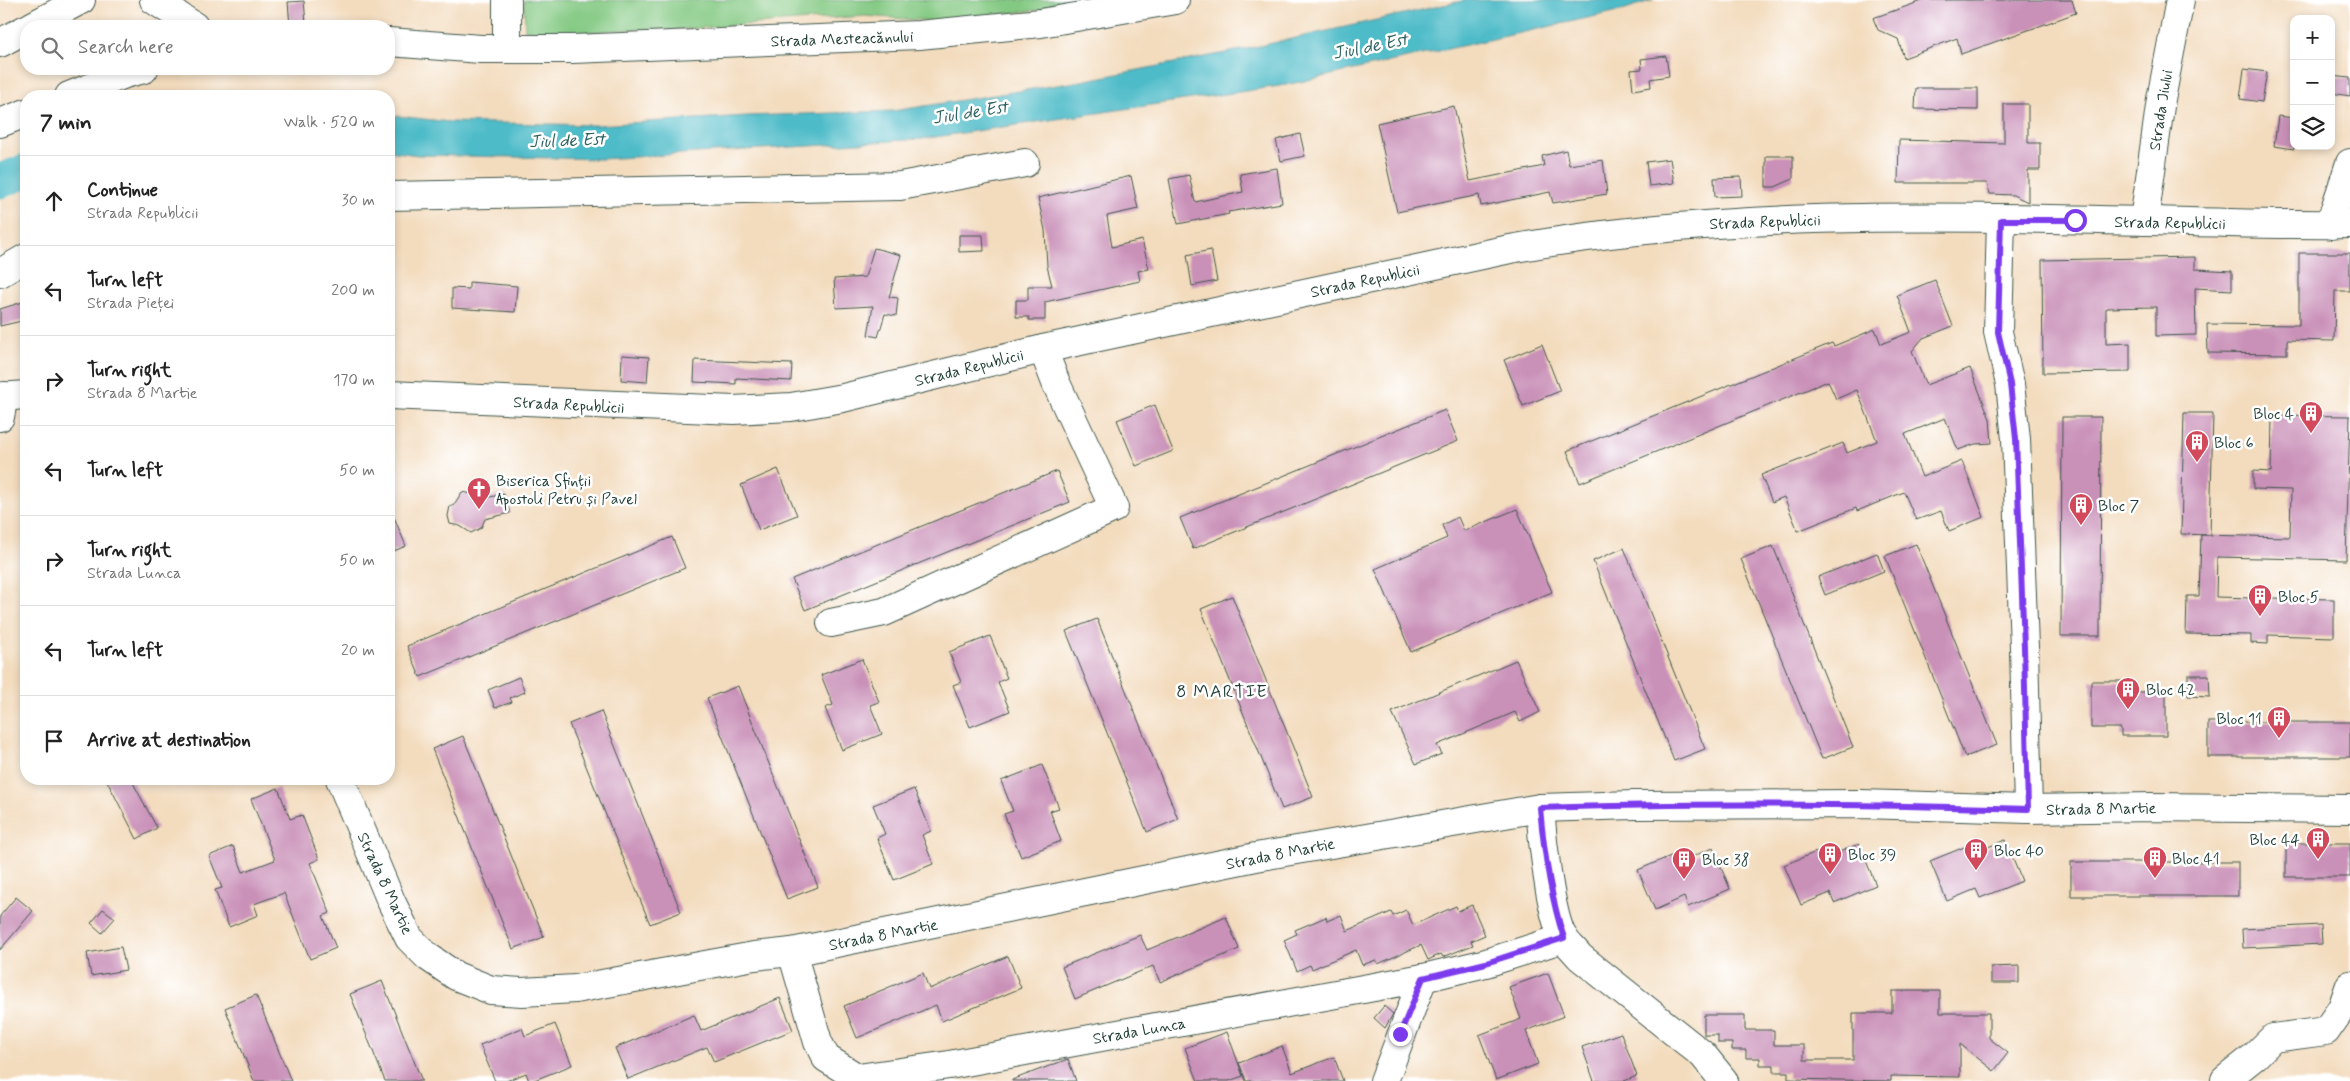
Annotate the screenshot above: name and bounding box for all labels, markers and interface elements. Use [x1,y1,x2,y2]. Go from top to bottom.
map controls [2290,15,2335,150]
button: + [2290,15,2335,60]
search box [20,20,395,75]
street label: Strada Mesteacănului [770,27,914,52]
water label: Jiul de Est [1331,27,1412,66]
icon: search [38,34,66,62]
text: Search here [78,35,174,60]
button: − [2290,60,2335,105]
street label: Strada Jiului [2145,68,2178,152]
water label: Jiul de Est [931,95,1012,131]
button: layers [2290,105,2335,150]
text: 7 min [40,109,92,137]
text: Walk · 520 m [283,112,375,133]
water label: Jiul de Est [529,128,608,154]
text: Continue [87,178,158,203]
icon: ahead [40,187,68,215]
text: 30 m [342,190,375,211]
text: Strada Republicii [87,203,198,224]
route start [2064,209,2087,232]
street label: Strada Republicii [1709,210,1821,235]
street label: Strada Republicii [2114,212,2226,235]
street label: Strada Republicii [1309,260,1422,303]
text: Turn left [87,268,163,293]
icon: left [40,277,68,305]
text: 200 m [331,280,375,301]
text: Strada Pieței [87,293,174,314]
street label: Strada Republicii [913,345,1026,392]
text: Turn right [87,358,171,383]
icon: right [40,367,68,395]
text: 170 m [333,370,375,391]
text: Strada 8 Martie [87,383,197,404]
street label: Strada Republicii [513,392,625,419]
building icon: Bloc 4 [2298,400,2324,434]
place label: Bloc 4 [2253,404,2294,425]
building icon: Bloc 6 [2184,429,2210,463]
place label: Bloc 6 [2214,433,2254,454]
icon: left [40,457,68,485]
text: Turn left [87,458,163,483]
text: 50 m [339,460,375,481]
place label: Biserica Sfinții Apostoli Petru și Pavel [496,471,637,511]
church icon: Biserica Sfinții Apostoli Petru și Pavel [466,476,492,510]
building icon: Bloc 7 [2068,492,2094,526]
place label: Bloc 7 [2098,496,2139,517]
text: Turn right [87,538,171,563]
icon: right [40,547,68,575]
text: 50 m [339,550,375,571]
text: Strada Lunca [87,563,181,584]
building icon: Bloc 5 [2247,583,2273,617]
place label: Bloc 5 [2278,587,2319,608]
icon: left [40,637,68,665]
text: Turn left [87,638,163,663]
text: 20 m [341,640,375,661]
building icon: Bloc 42 [2115,676,2141,710]
district label: 8 MARTIE [1176,680,1268,704]
place label: Bloc 42 [2146,680,2195,701]
building icon: Bloc 11 [2266,705,2292,739]
place label: Bloc 11 [2216,709,2262,730]
icon: arrive [40,727,68,755]
text: Arrive at destination [87,728,251,753]
street label: Strada 8 Martie [2046,798,2157,821]
building icon: Bloc 44 [2305,826,2331,860]
street label: Strada 8 Martie [352,829,418,938]
place label: Bloc 44 [2249,830,2300,851]
street label: Strada 8 Martie [1224,834,1337,875]
building icon: Bloc 40 [1963,837,1989,871]
building icon: Bloc 39 [1817,841,1843,875]
place label: Bloc 40 [1994,841,2044,862]
place label: Bloc 39 [1848,845,1896,866]
building icon: Bloc 41 [2142,845,2168,879]
building icon: Bloc 38 [1671,846,1697,880]
place label: Bloc 41 [2172,849,2220,870]
place label: Bloc 38 [1702,850,1750,871]
street label: Strada 8 Martie [827,915,940,956]
street label: Strada Lunca [1091,1013,1188,1050]
route end [1389,1023,1412,1046]

